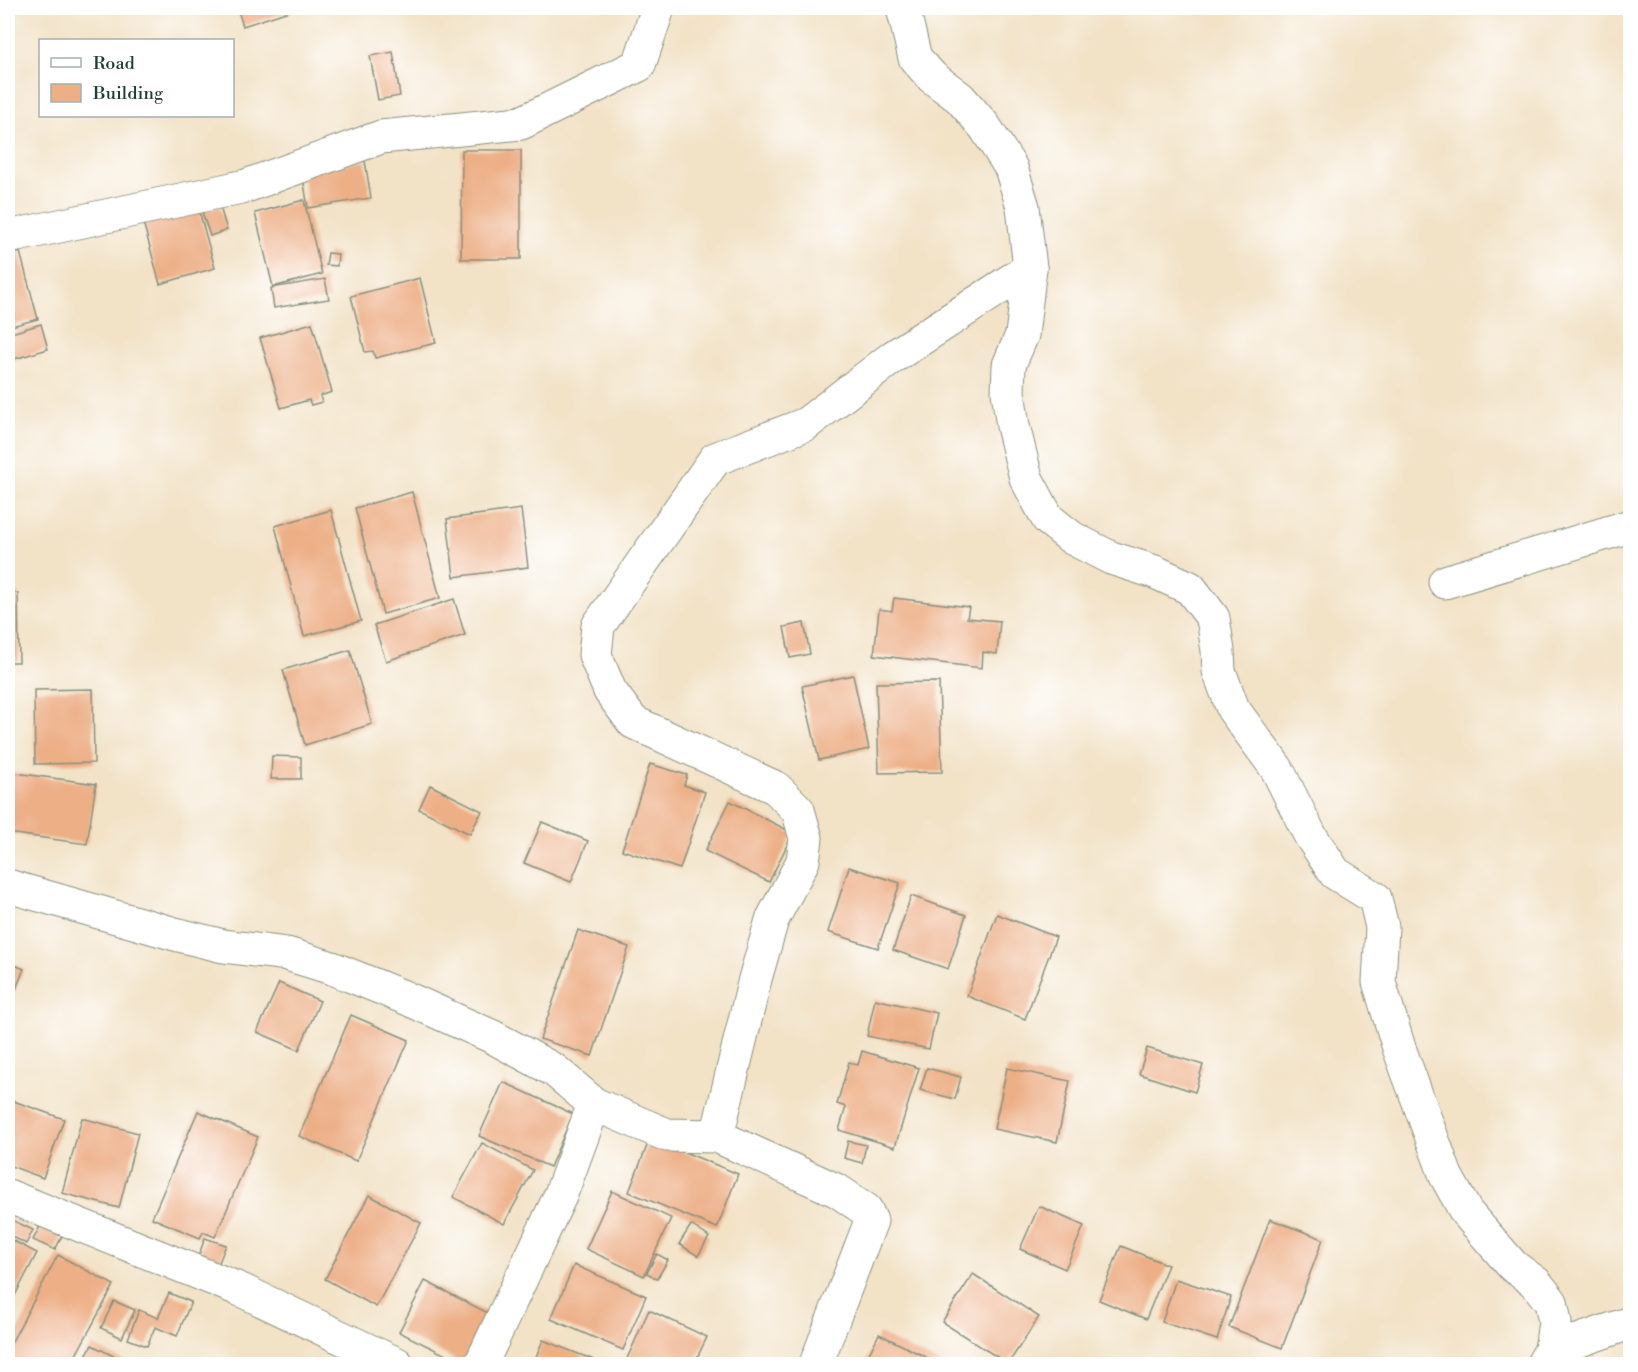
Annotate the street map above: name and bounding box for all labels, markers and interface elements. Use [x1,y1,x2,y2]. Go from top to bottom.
legend [39,39,234,117]
text: Road [93,52,136,75]
text: Building [92,82,164,105]

